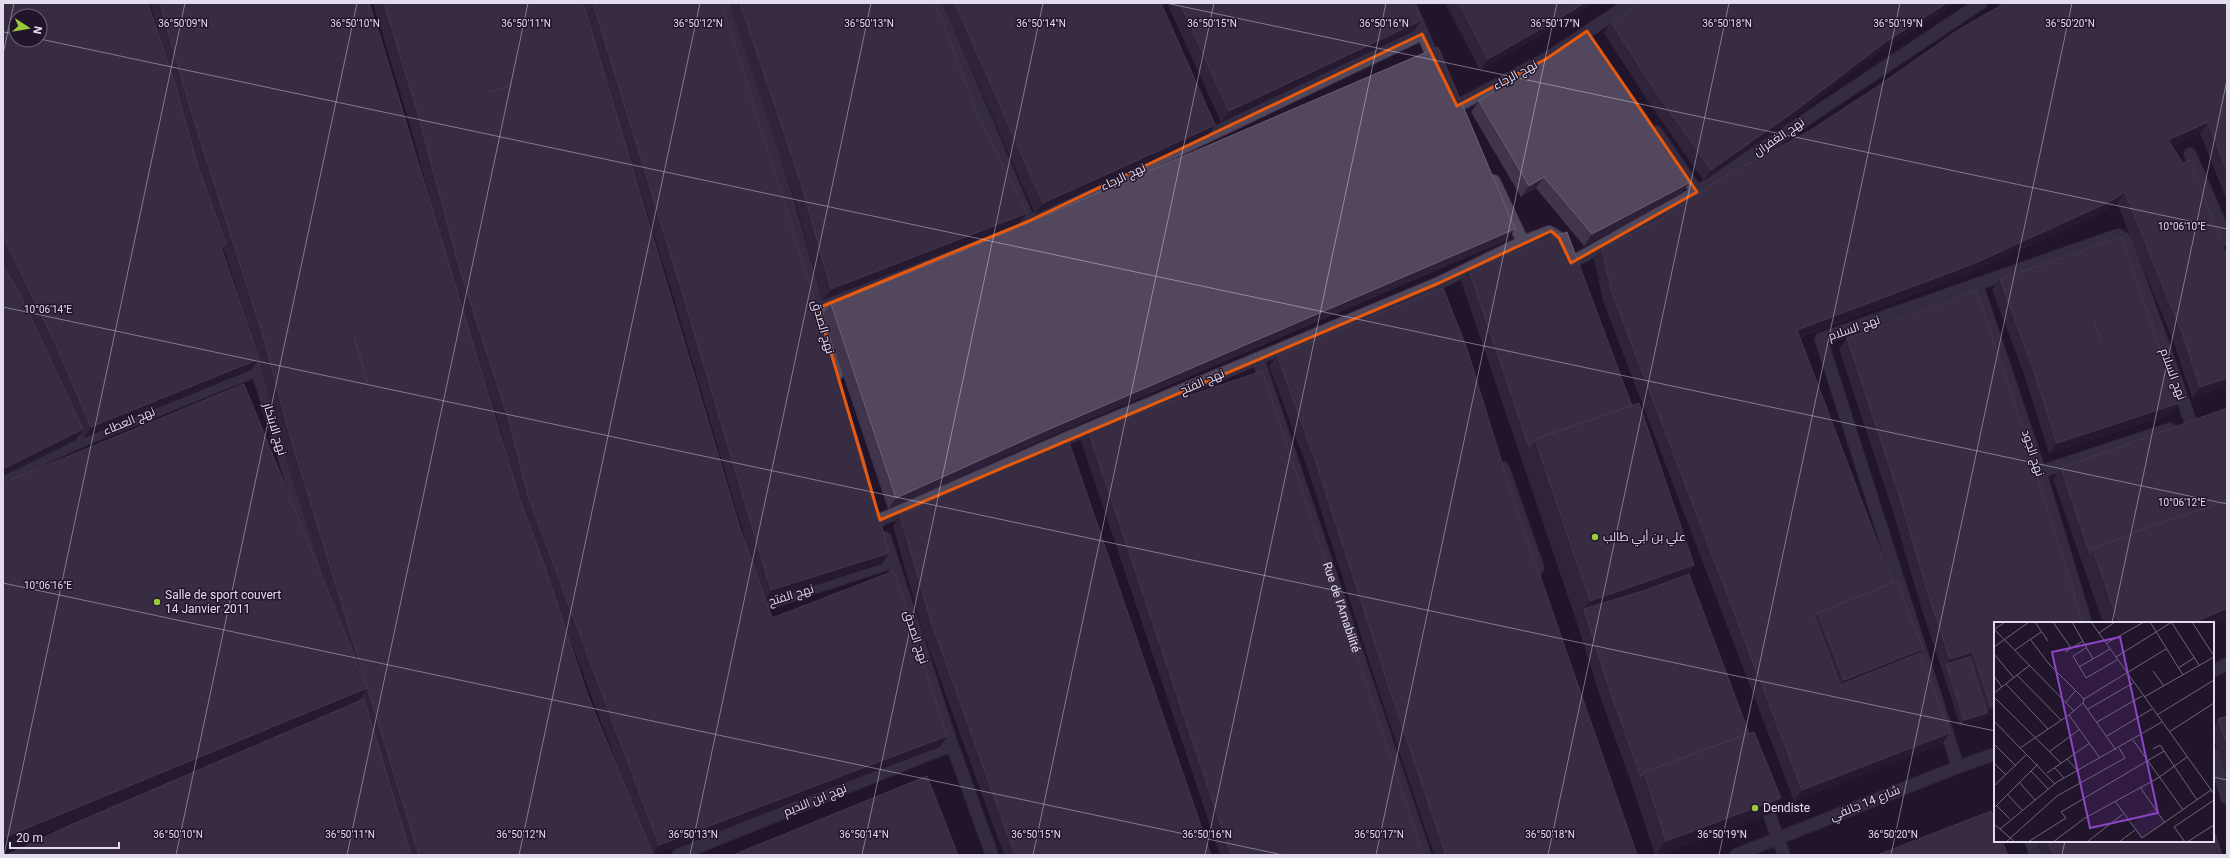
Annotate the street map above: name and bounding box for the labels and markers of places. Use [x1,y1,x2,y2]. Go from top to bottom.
place label: علي بن أبي طالب [1603,529,1686,547]
marker: علي بن أبي طالب [1590,532,1600,542]
place label: Salle de sport couvert 14 Janvier 2011 [165,588,281,616]
marker: Salle de sport couvert 14 Janvier 2011 [152,597,162,607]
place label: Dendiste [1763,801,1810,815]
marker: Dendiste [1750,803,1760,813]

